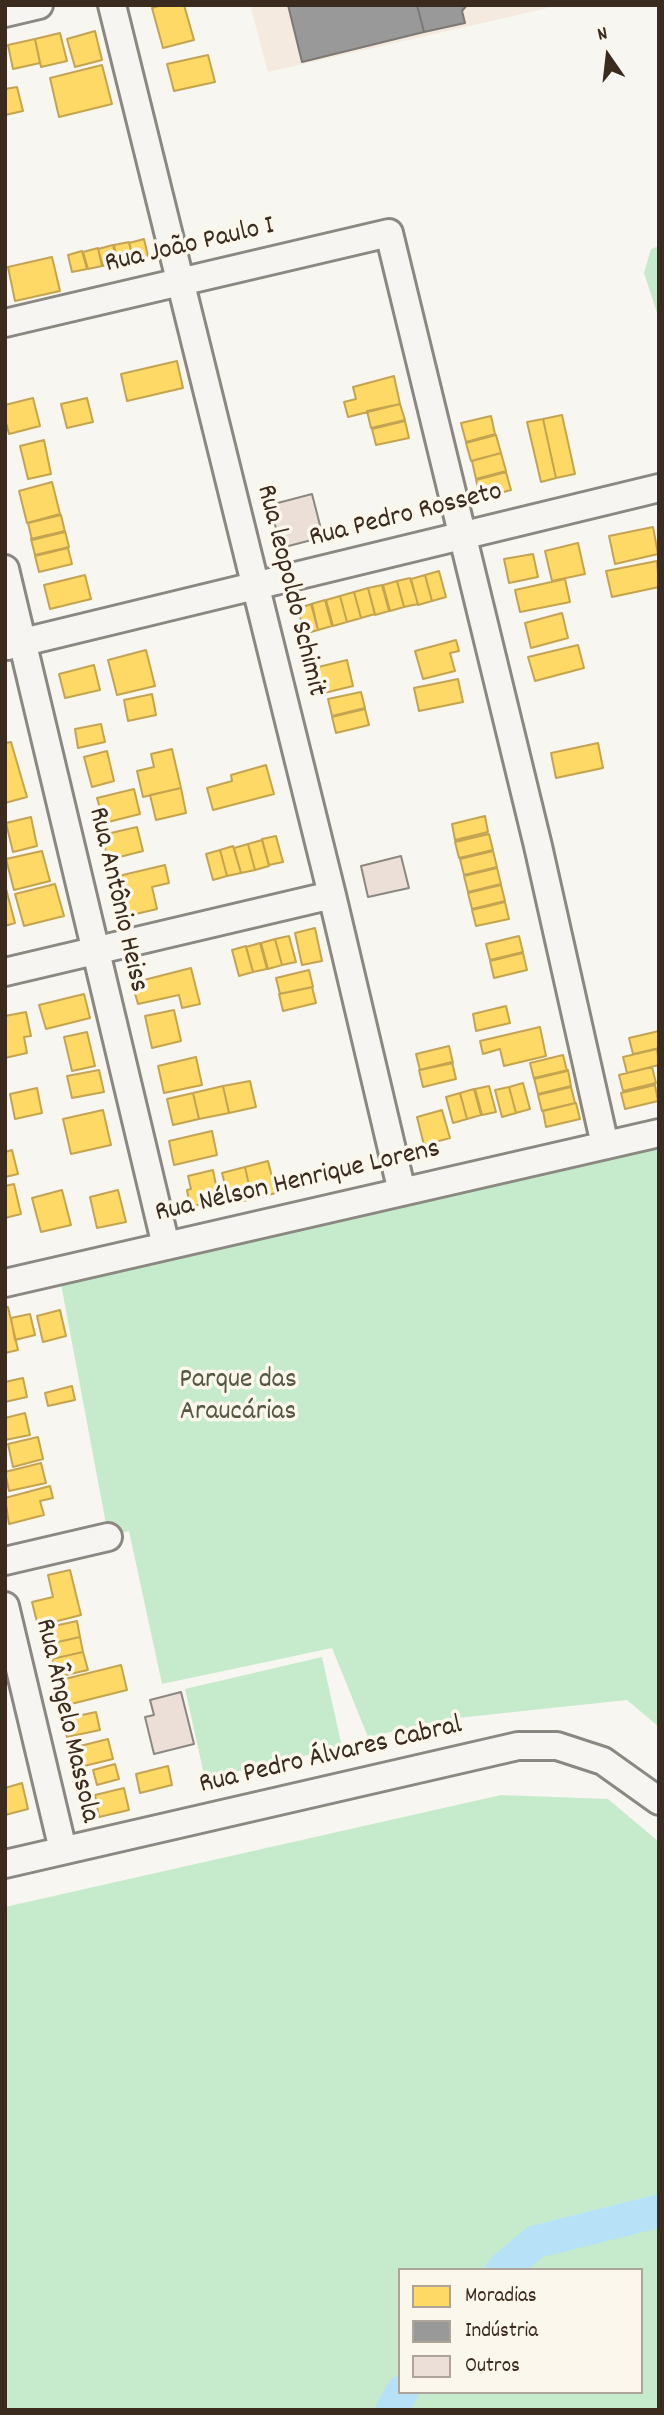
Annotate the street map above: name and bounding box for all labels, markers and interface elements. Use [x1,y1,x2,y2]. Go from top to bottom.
north arrow [573,21,643,91]
text: N [595,21,611,49]
street label: Rua João Paulo I [102,211,278,283]
street label: Rua Pedro Rosseto [306,477,506,557]
street label: Rua leopoldo Schimit [246,482,332,700]
street label: Rua Antônio Heiss [78,804,154,996]
street label: Rua Nélson Henrique Lorens [152,1134,444,1232]
park label: Parque das Araucárias [179,1365,297,1431]
street label: Rua Ângelo Massola [25,1616,105,1826]
street label: Rua Pedro Álvares Cabral [196,1710,466,1804]
legend [398,2268,643,2394]
text: Moradias [465,2282,537,2312]
text: Indústria [465,2317,538,2347]
text: Outros [465,2352,520,2382]

